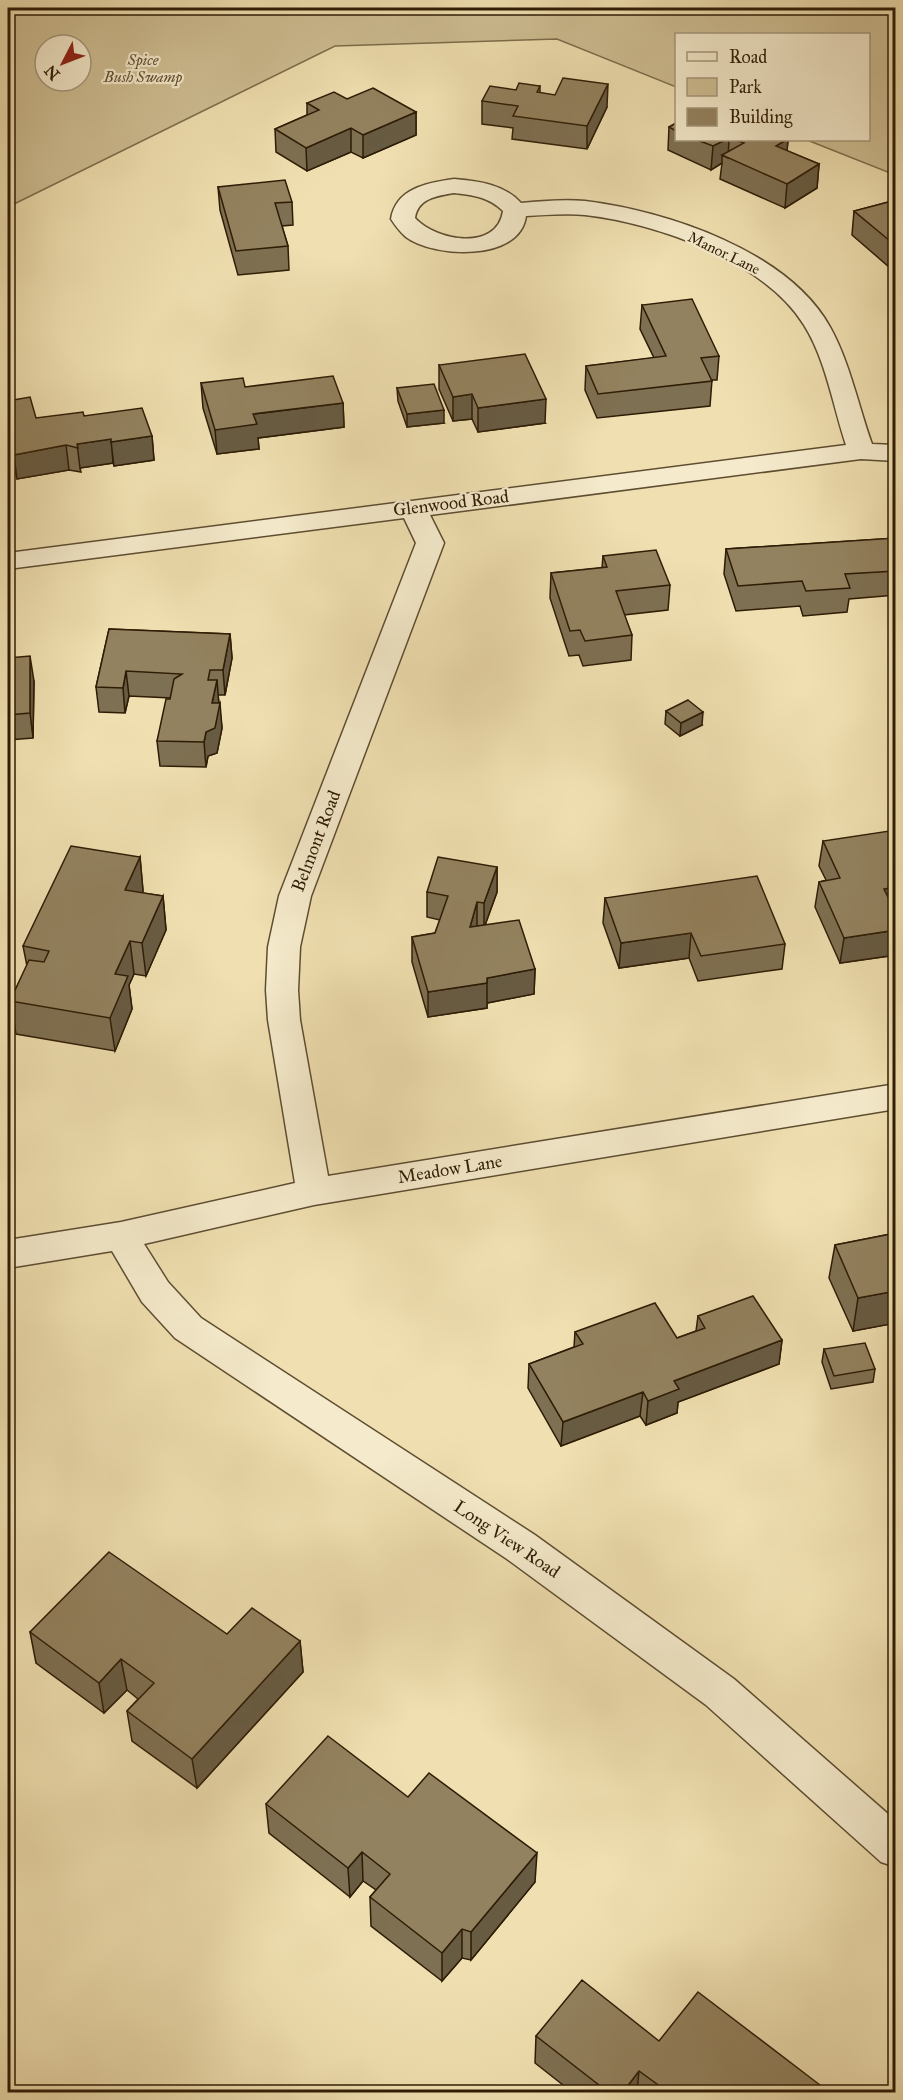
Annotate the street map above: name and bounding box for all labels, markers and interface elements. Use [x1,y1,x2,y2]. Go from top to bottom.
north arrow [33,33,93,93]
legend [675,33,870,141]
text: Road [729,46,767,68]
park label: Spice Bush Swamp [103,51,182,87]
text: N [40,61,64,84]
text: Park [729,76,762,98]
text: Building [729,106,793,129]
street label: Manor Lane [685,228,763,278]
street label: Glenwood Road [392,485,510,521]
street label: Belmont Road [287,787,345,895]
street label: Meadow Lane [396,1150,504,1188]
street label: Long View Road [449,1495,564,1583]

